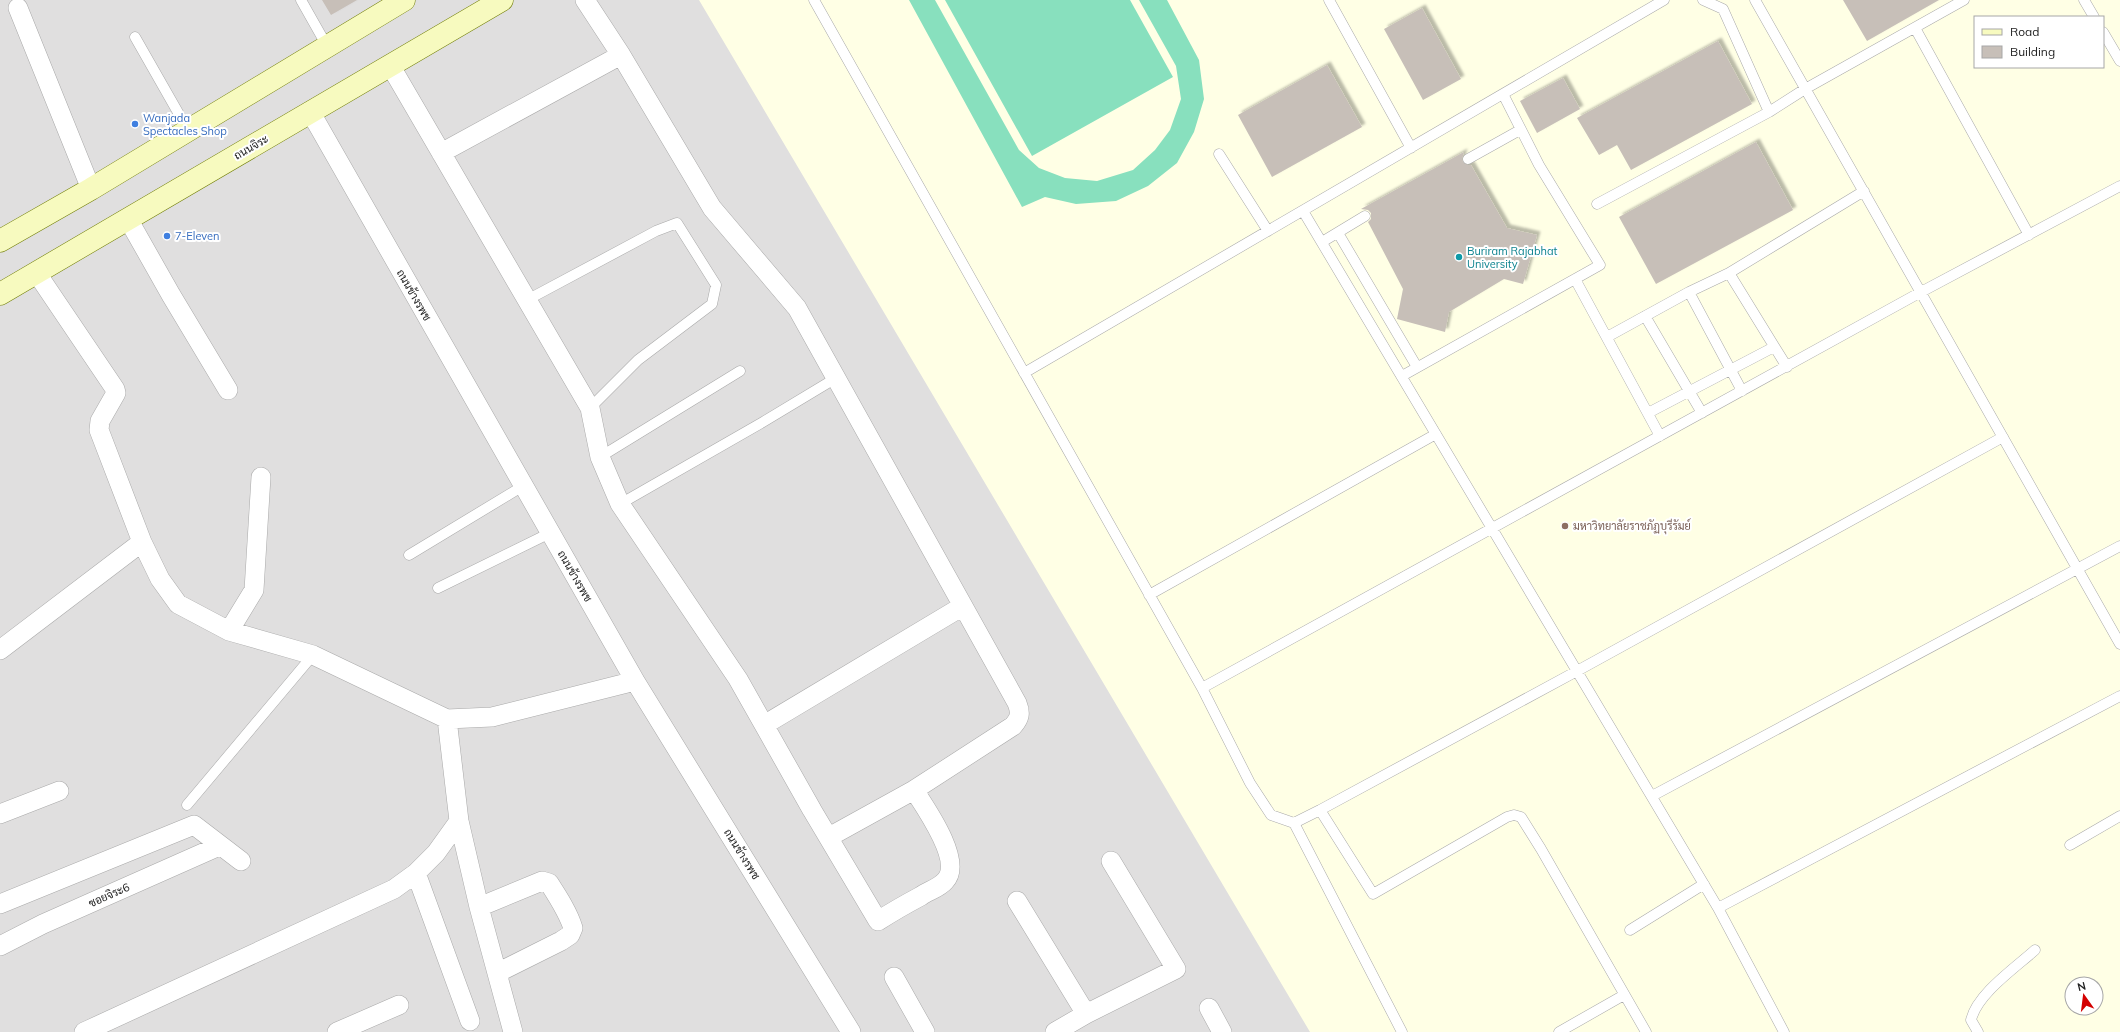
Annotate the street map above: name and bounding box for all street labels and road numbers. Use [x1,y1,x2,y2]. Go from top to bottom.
street label: ถนนจิระ [231,131,271,162]
street label: ถนนข้างรพช [394,267,435,324]
street label: ถนนข้างรพช [555,548,596,605]
street label: ถนนข้างรพช [721,826,763,882]
street label: ซอยจิระ6 [86,880,132,910]

